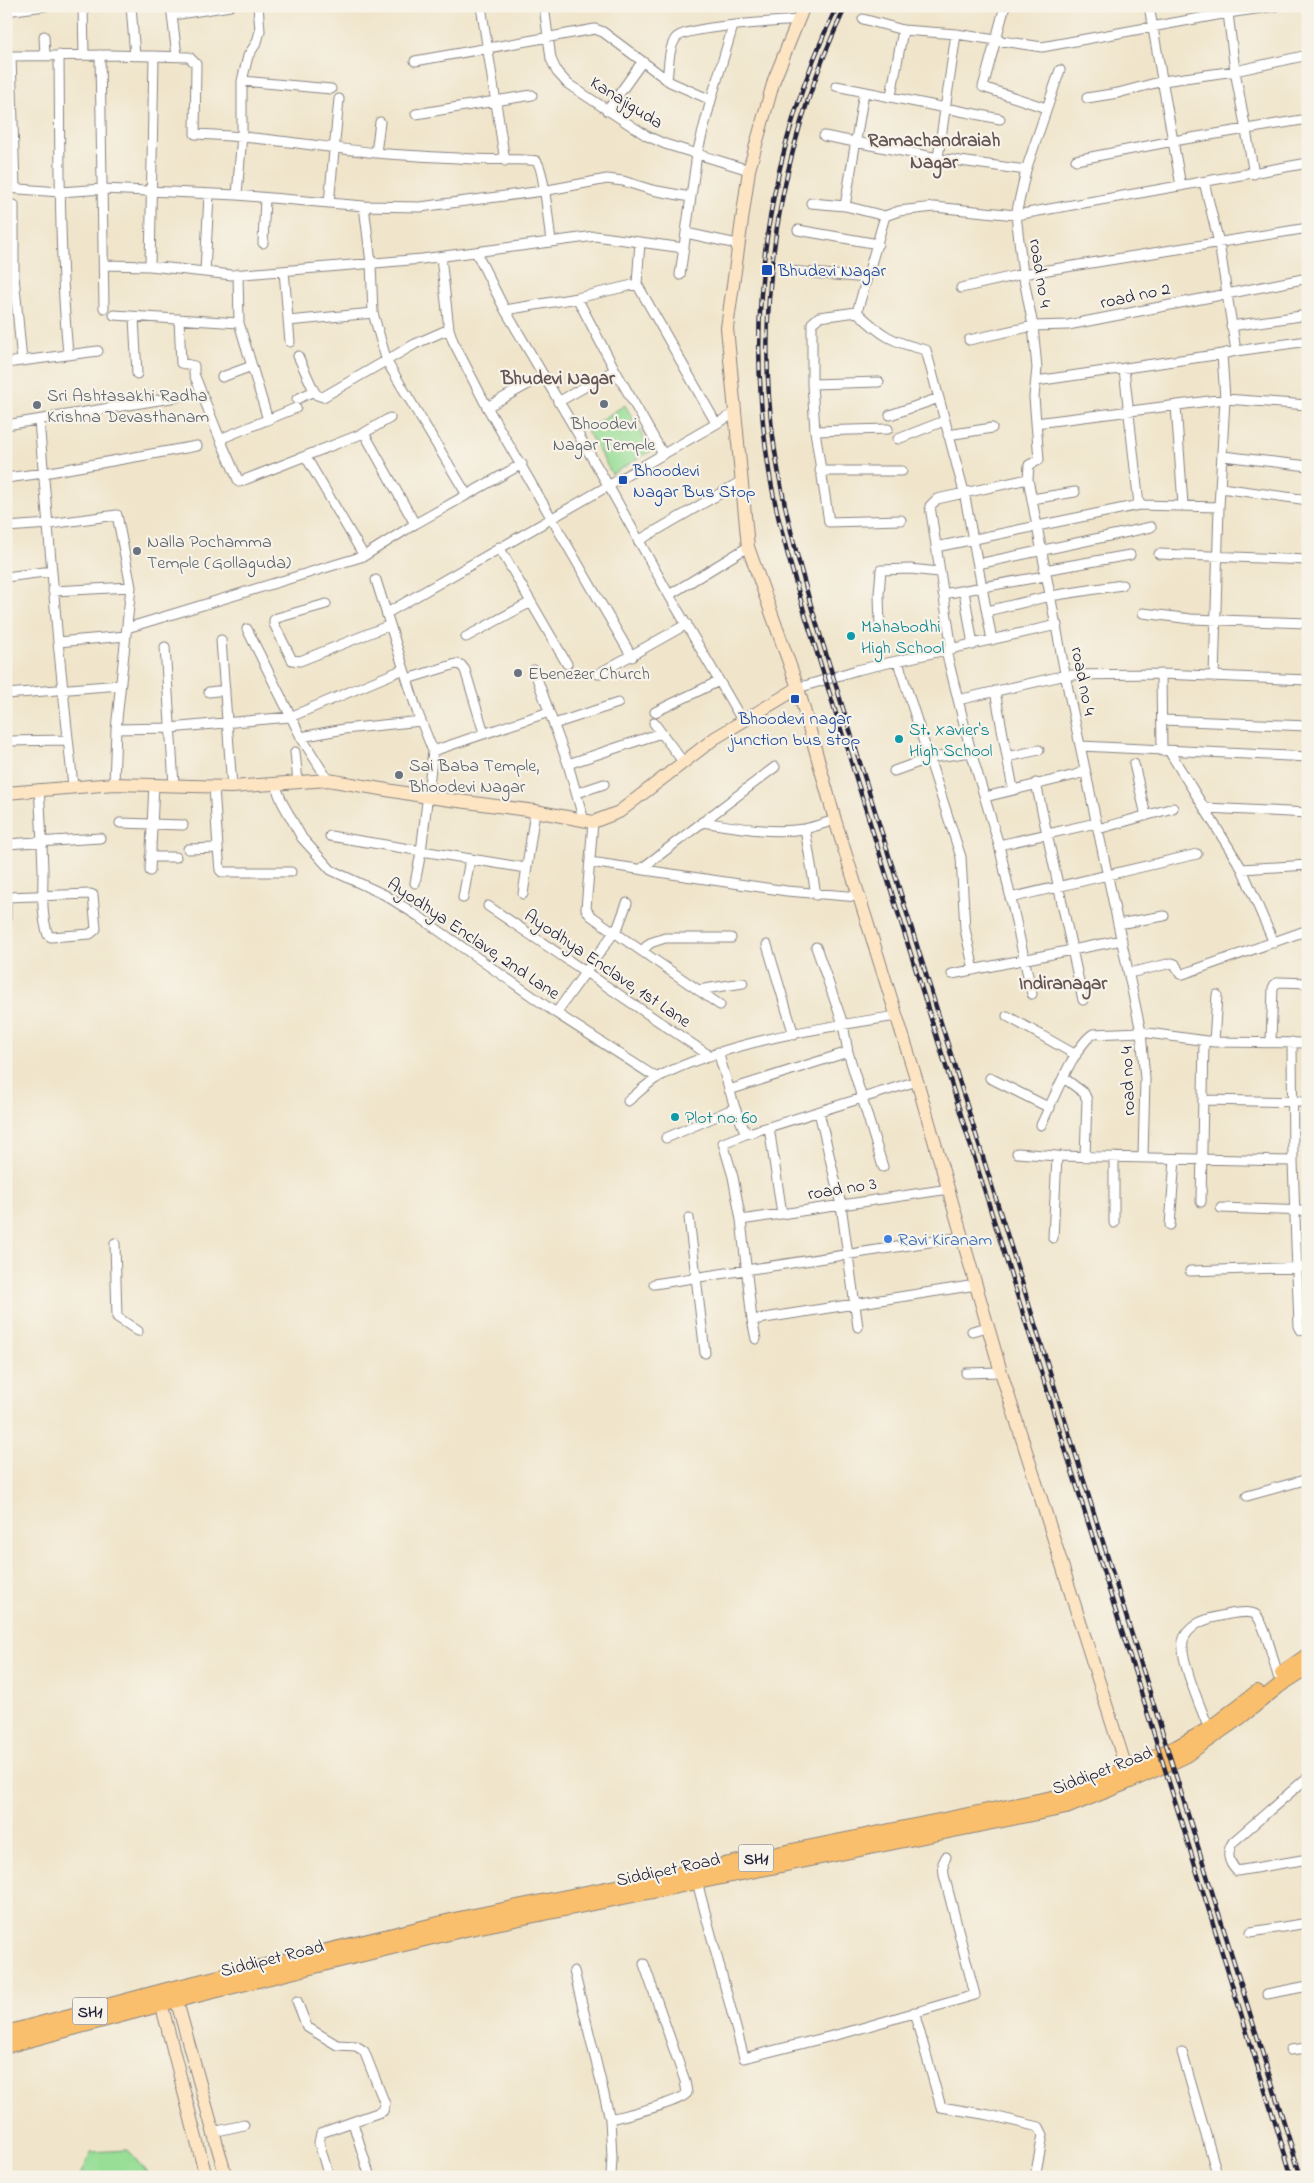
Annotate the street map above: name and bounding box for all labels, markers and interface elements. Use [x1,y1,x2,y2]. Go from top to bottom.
street label: Kanajiguda [584,71,668,137]
district label: Ramachandraiah Nagar [868,128,1000,179]
street label: road no 4 [1021,237,1057,310]
place label: Bhudevi Nagar [777,259,886,286]
marker: Bhudevi Nagar [760,263,774,277]
street label: road no 2 [1098,277,1173,317]
district label: Bhudevi Nagar [500,366,616,395]
place label: Sri Ashtasakhi Radha Krishna Devasthanam [47,384,209,431]
marker: Bhoodevi Nagar Temple [598,398,610,410]
marker: Sri Ashtasakhi Radha Krishna Devasthanam [31,399,43,411]
place label: Bhoodevi Nagar Temple [553,412,656,460]
place label: Bhoodevi Nagar Bus Stop [632,459,756,507]
marker: Bhoodevi Nagar Bus Stop [617,474,629,486]
place label: Nalla Pochamma Temple (Gollaguda) [147,530,291,578]
marker: Nalla Pochamma Temple (Gollaguda) [131,545,143,557]
place label: Mahabodhi High School [861,615,944,663]
marker: Mahabodhi High School [845,630,857,642]
street label: road no 4 [1063,645,1102,719]
place label: Ebenezer Church [528,662,650,688]
marker: Ebenezer Church [512,667,524,679]
marker: Bhoodevi nagar junction bus stop [789,693,801,705]
place label: Bhoodevi nagar junction bus stop [728,707,860,754]
place label: St. Xavier's High School [909,718,992,766]
marker: St. Xavier's High School [893,733,905,745]
place label: Sai Baba Temple, Bhoodevi Nagar [408,754,539,802]
marker: Sai Baba Temple, Bhoodevi Nagar [393,769,405,781]
street label: Ayodhya Enclave, 2nd Lane [381,872,565,1008]
street label: Ayodhya Enclave, 1st Lane [518,904,696,1036]
district label: Indiranagar [1019,971,1108,1000]
street label: road no 4 [1115,1045,1143,1116]
place label: Plot no: 60 [685,1106,757,1132]
marker: Plot no: 60 [669,1111,681,1123]
street label: road no 3 [806,1172,879,1208]
place label: Ravi Kiranam [898,1228,992,1254]
marker: Ravi Kiranam [882,1233,894,1245]
street label: Siddipet Road [1049,1741,1157,1803]
road number: SH1 [738,1845,774,1872]
street label: Siddipet Road [614,1847,723,1895]
street label: Siddipet Road [218,1935,327,1985]
road number: SH1 [72,1998,108,2024]

